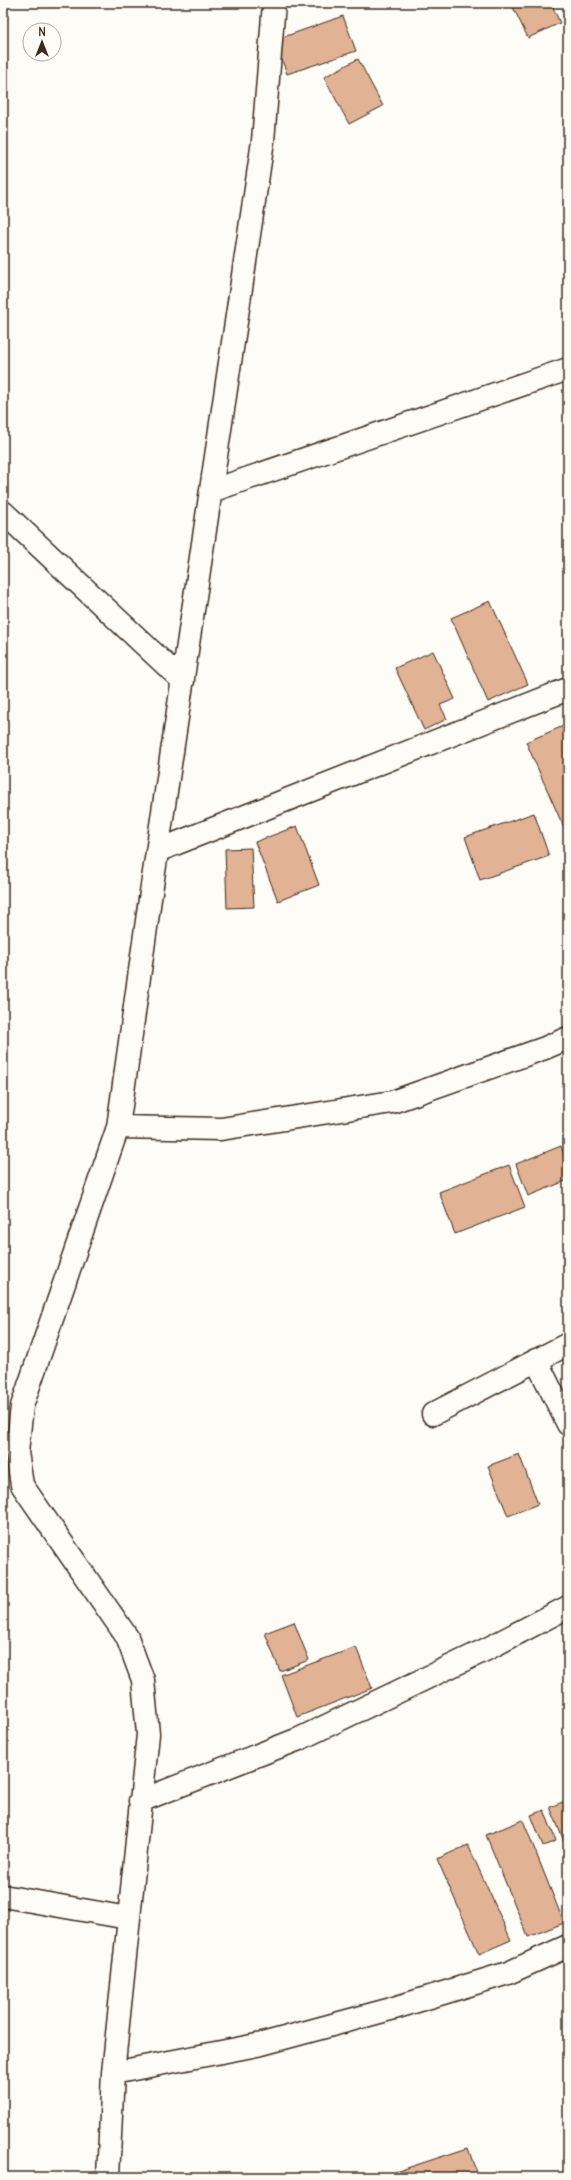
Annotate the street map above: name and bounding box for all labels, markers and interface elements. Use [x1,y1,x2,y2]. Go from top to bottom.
north arrow [22,22,62,62]
text: N [38,25,46,39]

